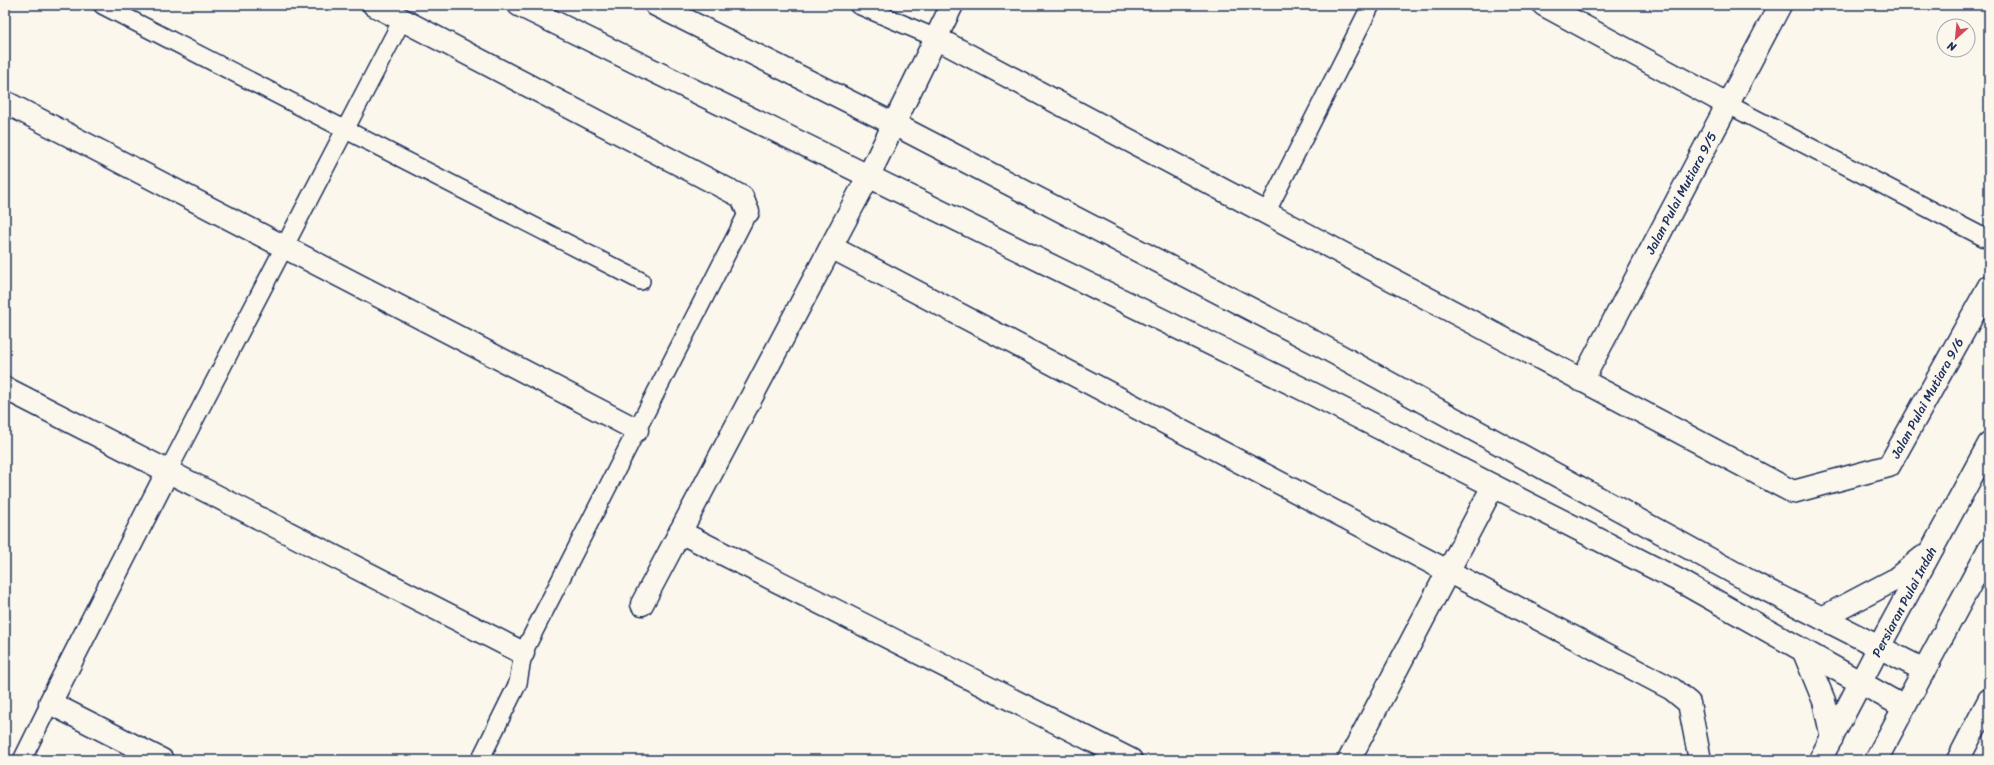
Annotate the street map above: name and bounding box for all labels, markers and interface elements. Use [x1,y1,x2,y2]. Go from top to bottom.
north arrow [1936,18,1976,58]
text: N [1944,36,1960,57]
street label: Jalan Pulai Mutiara 9/5 [1638,128,1723,259]
street label: Jalan Pulai Mutiara 9/6 [1884,333,1970,464]
street label: Persiaran Pulai Indah [1865,542,1943,662]

